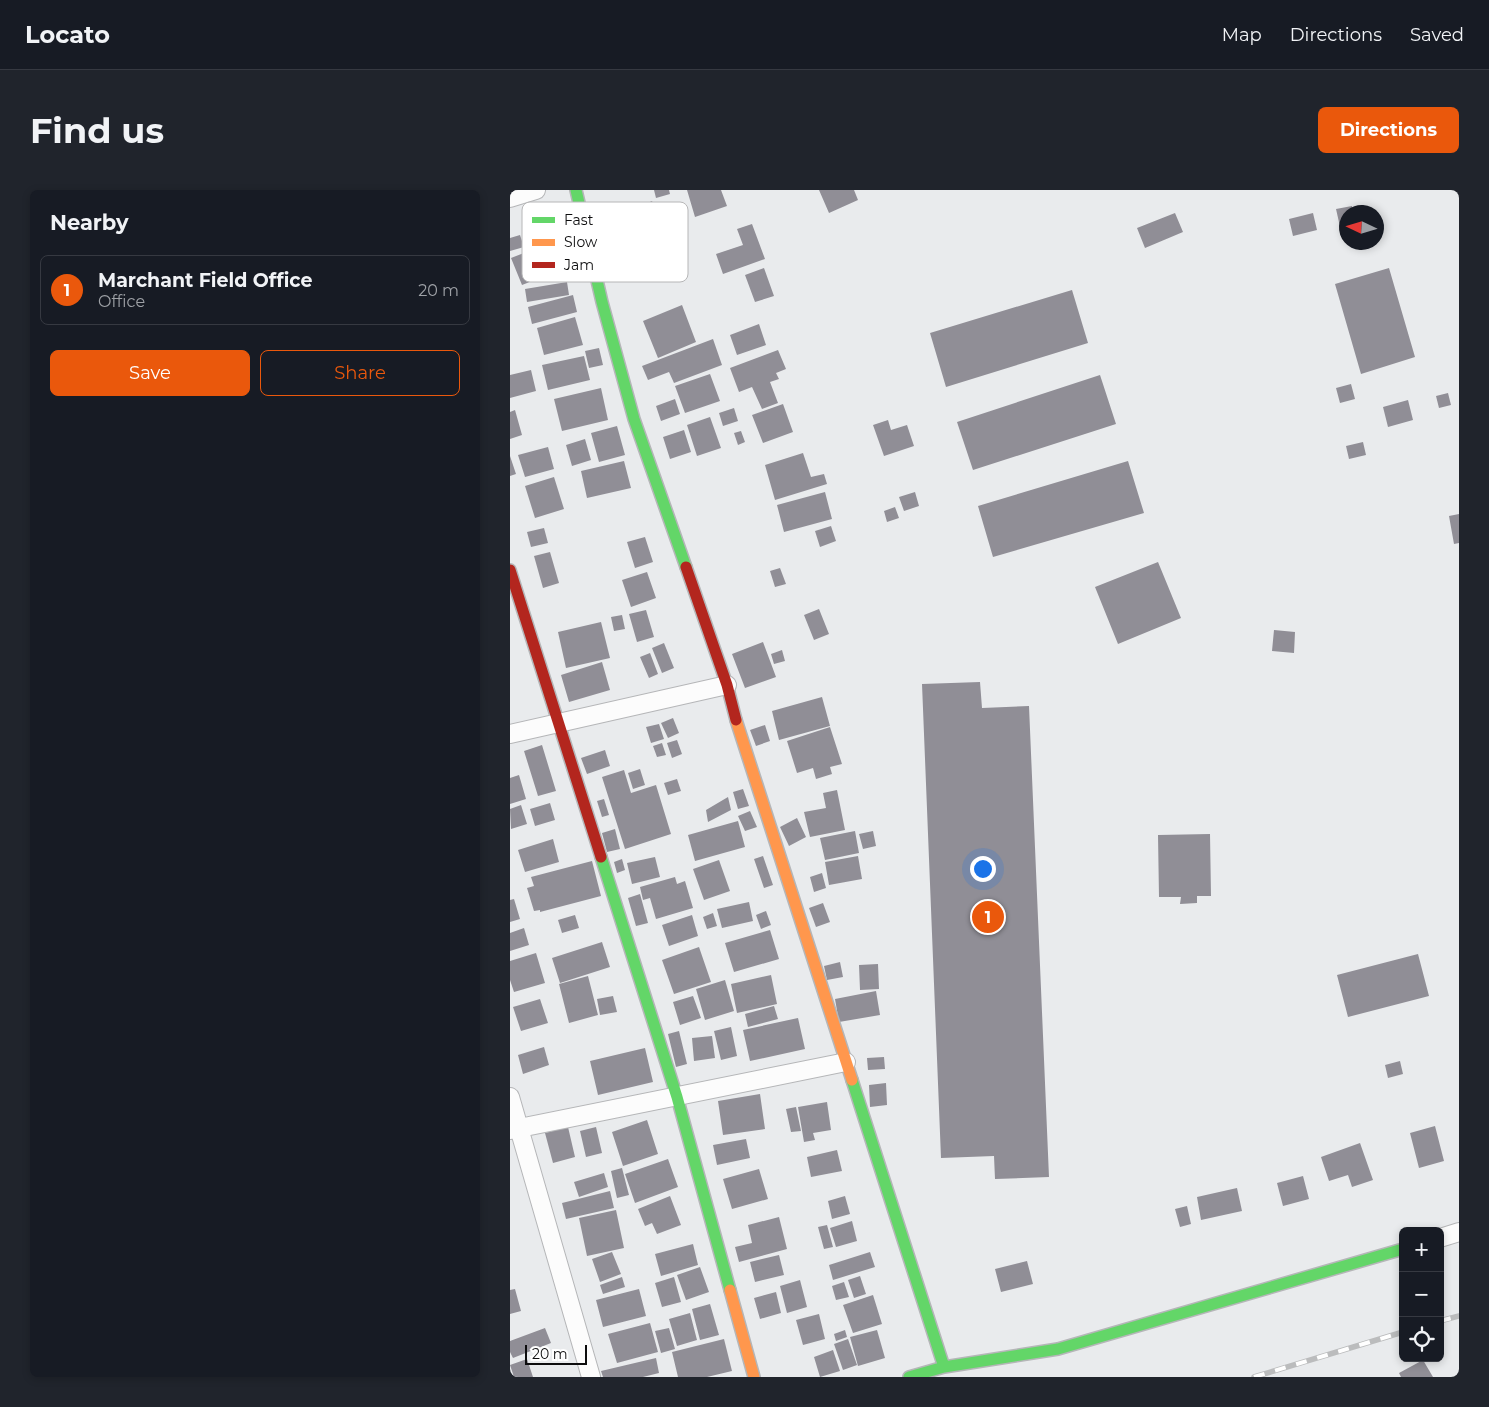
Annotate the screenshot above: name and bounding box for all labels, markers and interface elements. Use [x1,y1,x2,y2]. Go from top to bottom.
text: Locato [25,20,110,49]
text: Map [1222,24,1262,46]
text: Directions [1290,24,1382,46]
text: Saved [1410,24,1464,46]
button: Directions [1318,107,1459,153]
text: Find us [30,109,164,152]
legend [522,202,688,282]
north arrow [1339,205,1384,250]
text: Nearby [50,210,129,235]
text: Fast [564,211,594,229]
text: Slow [564,233,598,251]
text: Jam [563,256,594,274]
text: Marchant Field Office [98,269,312,292]
text: 1 [64,281,70,300]
text: 20 m [418,281,459,300]
text: Office [98,292,145,311]
button: Save [50,350,250,396]
button: Share [260,350,460,396]
your location [970,856,996,882]
pin: 1 [972,898,1004,936]
map controls [1399,1227,1444,1362]
button: + [1399,1227,1444,1272]
button: − [1399,1272,1444,1317]
button: locate [1399,1317,1444,1362]
scale bar [525,1342,588,1365]
text: 20 m [532,1345,568,1363]

